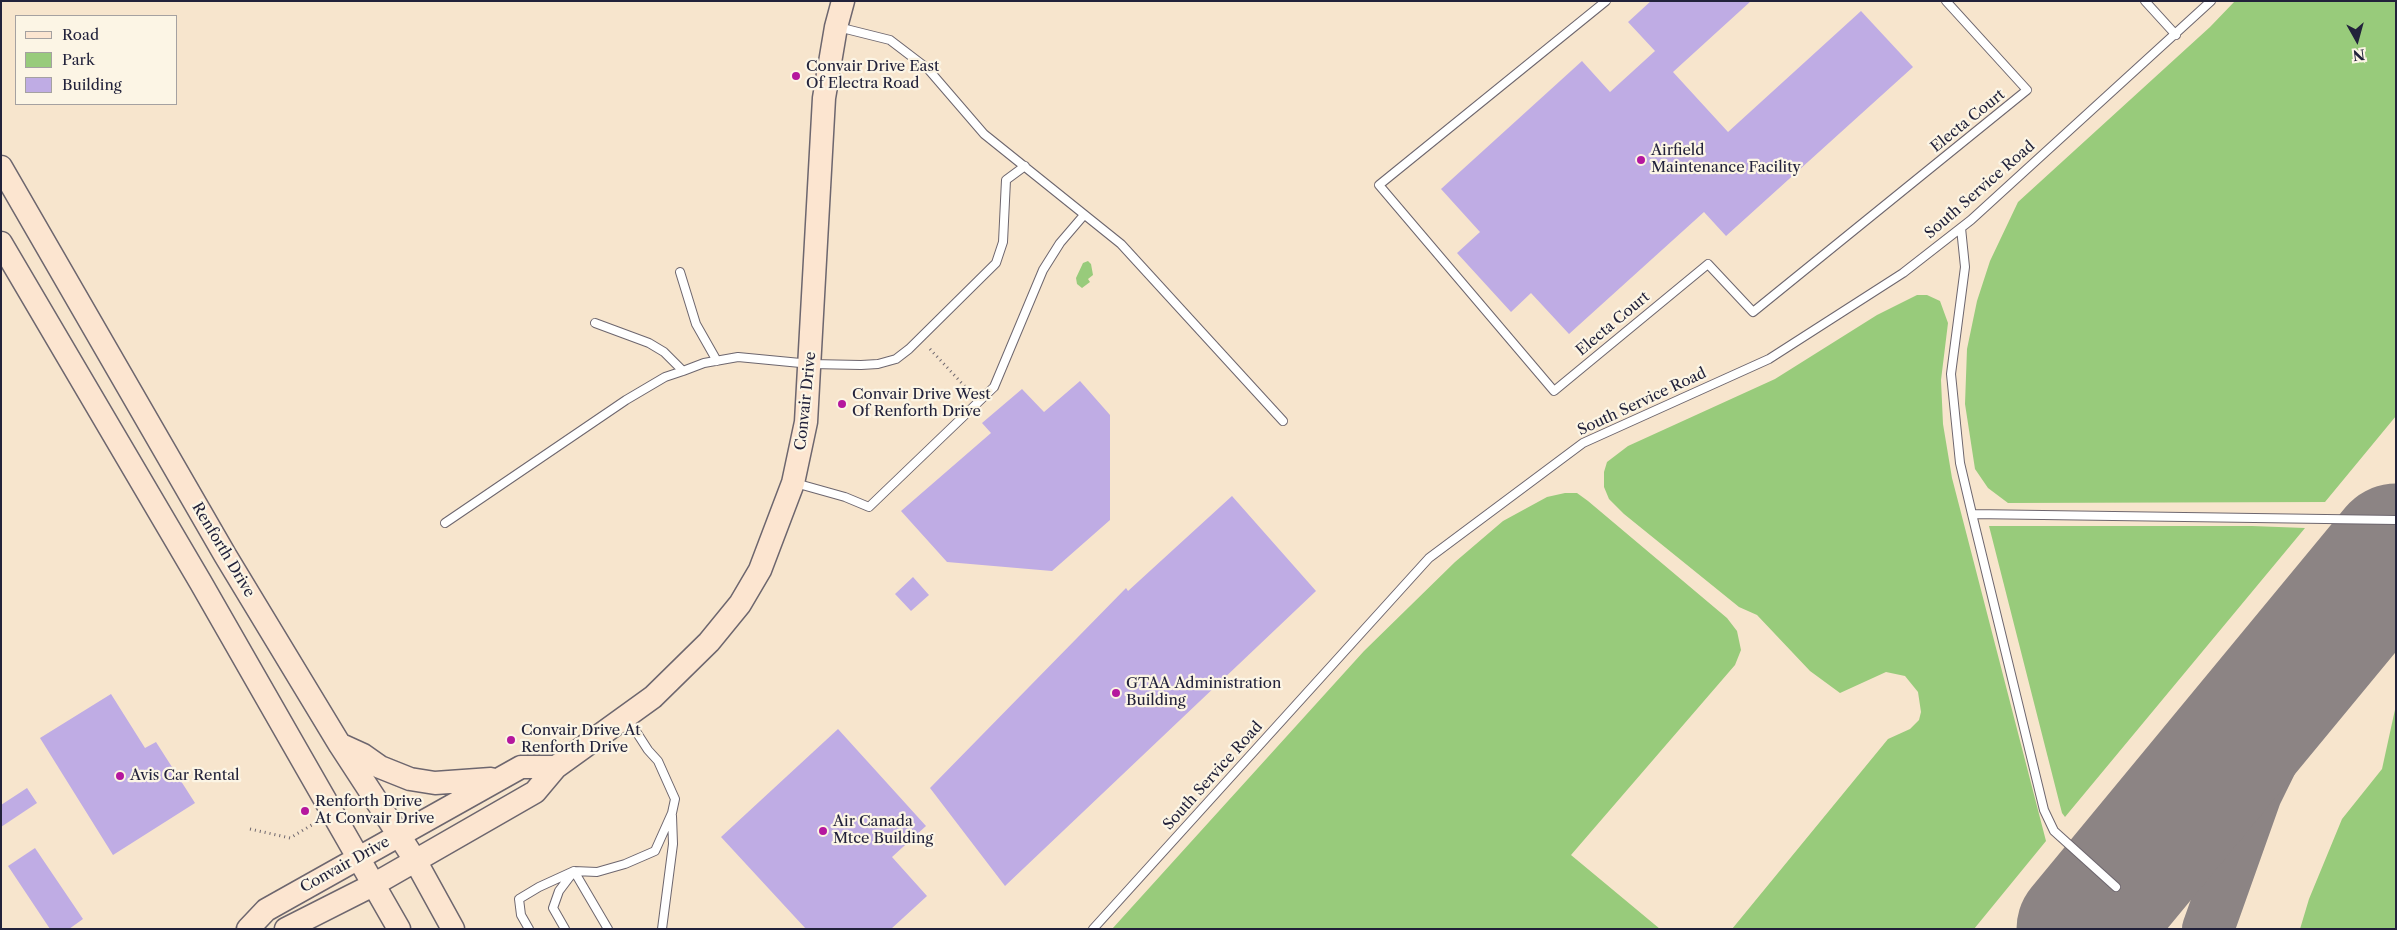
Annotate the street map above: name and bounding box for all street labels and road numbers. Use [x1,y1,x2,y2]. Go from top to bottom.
street label: Electa Court [1927,86,2009,156]
street label: South Service Road [1921,137,2039,243]
street label: Electa Court [1573,288,1653,360]
street label: Convair Drive [792,351,820,451]
street label: South Service Road [1575,364,1709,440]
street label: Renforth Drive [188,499,258,601]
street label: South Service Road [1160,718,1266,834]
street label: Convair Drive [297,833,393,897]

